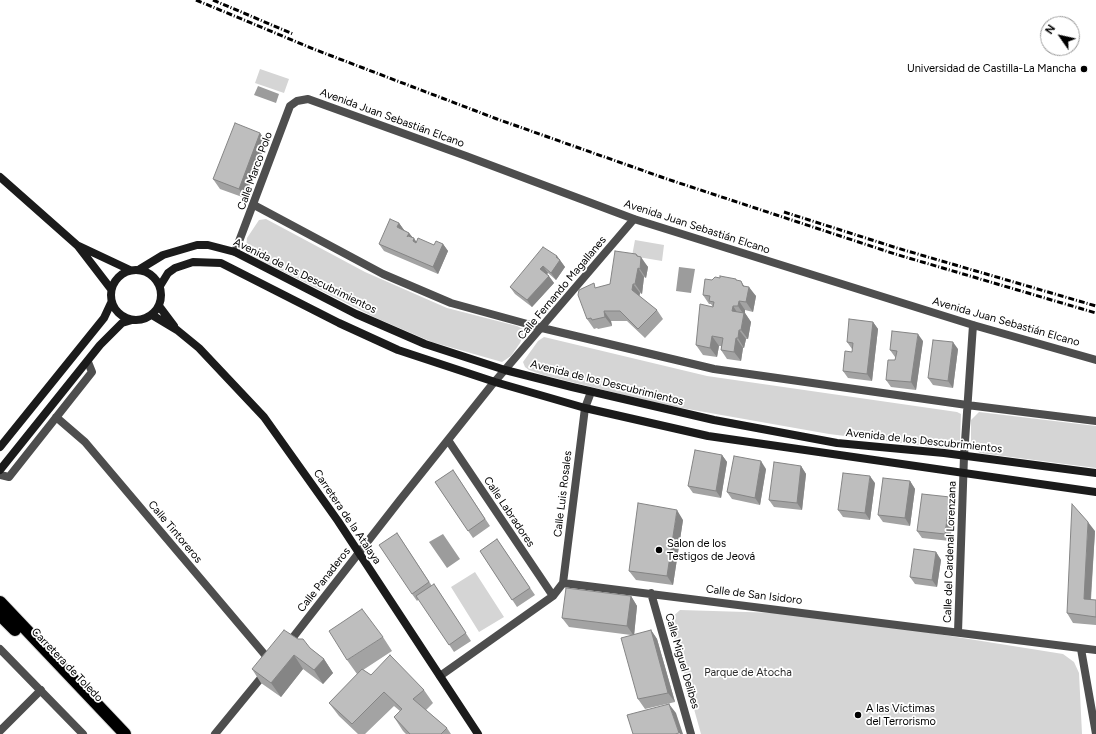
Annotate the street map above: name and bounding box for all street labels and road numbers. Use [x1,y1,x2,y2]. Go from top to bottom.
street label: Avenida Juan Sebastián Elcano [318,86,466,150]
street label: Calle Marco Polo [235,130,275,212]
street label: Avenida Juan Sebastián Elcano [622,197,772,257]
street label: Calle Fernando Magallanes [515,234,609,342]
street label: Avenida de los Descubrimientos [231,236,379,316]
street label: Avenida Juan Sebastián Elcano [931,295,1081,349]
street label: Avenida de los Descubrimientos [529,358,685,408]
street label: Avenida de los Descubrimientos [845,426,1003,456]
street label: Calle Luis Rosales [551,450,575,538]
street label: Carretera de la Atalaya [310,467,384,567]
street label: Calle Labradores [481,474,537,550]
street label: Calle del Cardenal Lorenzana [941,481,959,623]
street label: Calle Tintoreros [145,498,205,566]
street label: Calle Panaderos [295,545,353,615]
street label: Calle de San Isidoro [705,583,803,607]
street label: Calle Miguel Delibes [662,612,702,710]
street label: Carretera de Toledo [28,625,106,705]

